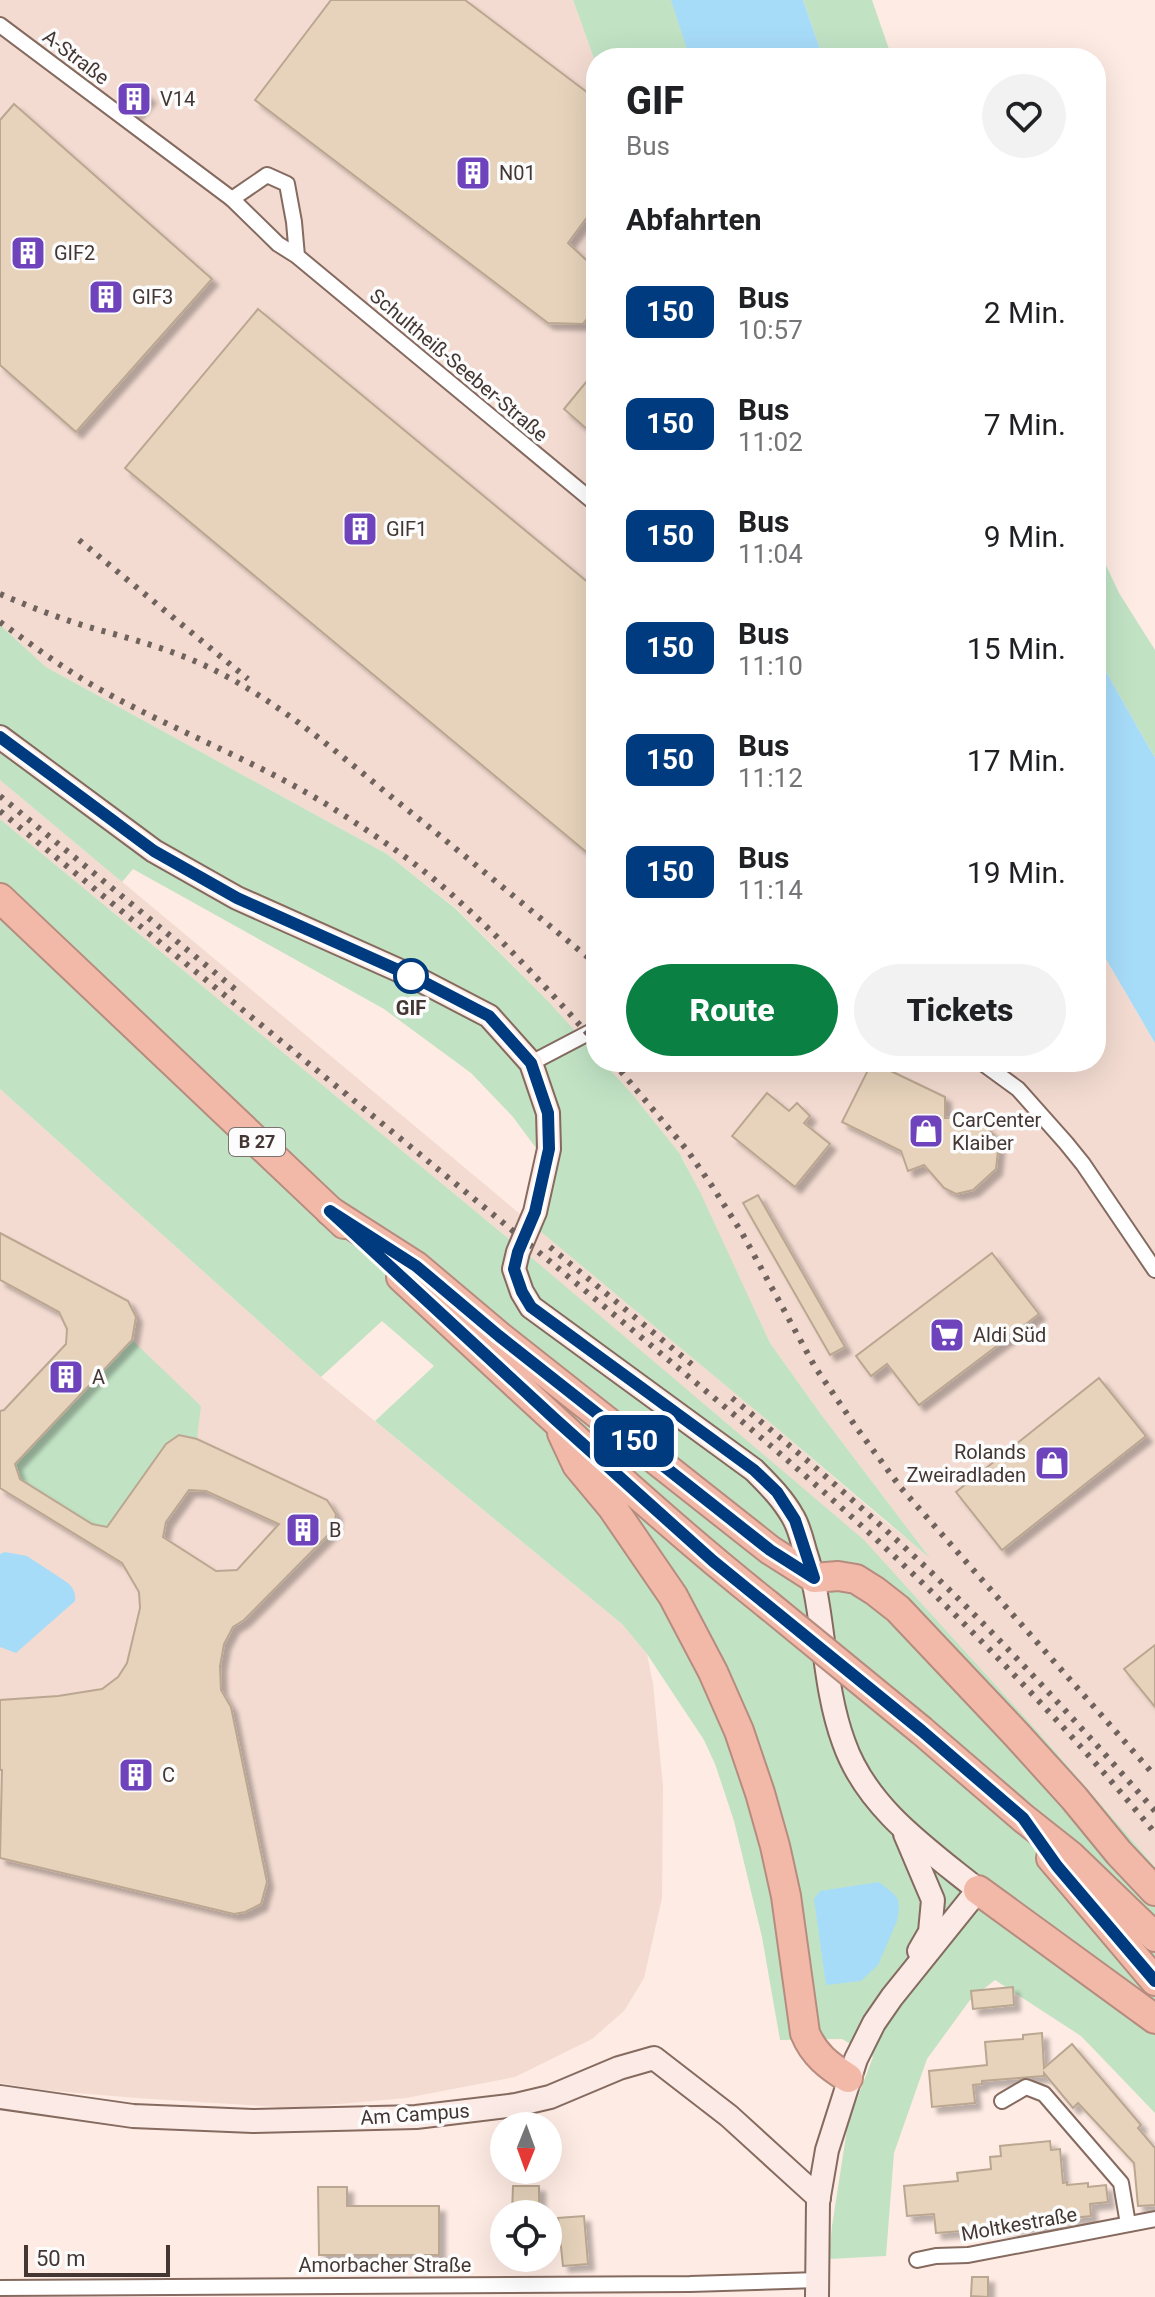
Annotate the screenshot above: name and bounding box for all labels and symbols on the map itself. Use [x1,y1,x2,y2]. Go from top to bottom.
street label: A-Straße [38,24,114,90]
building icon: V14 [115,80,153,118]
place label: V14 [160,87,195,111]
building icon: N01 [454,154,492,192]
place label: N01 [499,161,536,185]
building icon: GIF2 [9,234,47,272]
place label: GIF2 [54,241,95,265]
building icon: GIF3 [87,278,125,316]
street label: Schultheiß-Seeber-Straße [365,283,553,447]
place label: GIF3 [132,285,173,309]
building icon: GIF1 [341,510,379,548]
place label: GIF1 [386,517,427,541]
marker: GIF [394,959,428,993]
place label: GIF [396,996,426,1020]
place label: CarCenter Klaiber [952,1108,1041,1155]
shop icon: CarCenter Klaiber [907,1112,945,1150]
road number: B 27 [229,1128,285,1156]
supermarket icon: Aldi Süd [928,1316,966,1354]
place label: Aldi Süd [973,1323,1046,1347]
building icon: A [47,1358,85,1396]
place label: A [92,1365,105,1389]
line badge: 150 [588,1415,680,1467]
place label: Rolands Zweiradladen [907,1440,1026,1487]
shop icon: Rolands Zweiradladen [1033,1444,1071,1482]
building icon: B [284,1511,322,1549]
place label: B [329,1518,341,1542]
building icon: C [117,1756,155,1794]
place label: C [162,1763,175,1787]
street label: Am Campus [360,2098,470,2130]
north arrow [490,2112,562,2184]
street label: Moltkestraße [959,2202,1079,2246]
scale bar [24,2241,170,2277]
street label: Amorbacher Straße [299,2253,471,2277]

